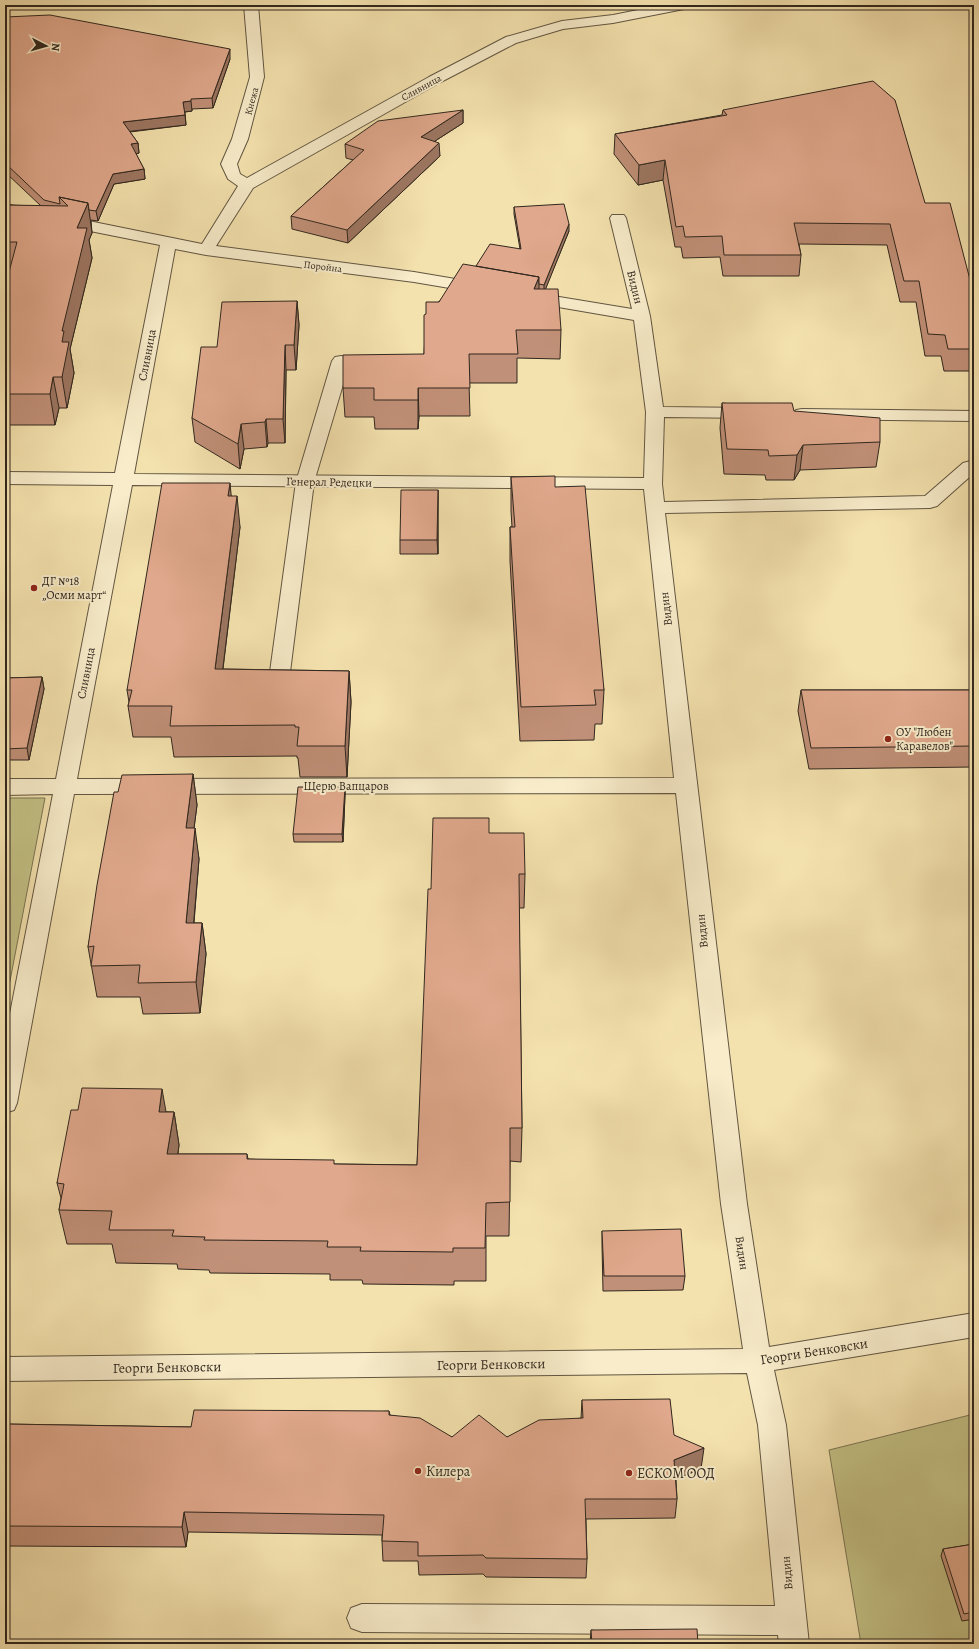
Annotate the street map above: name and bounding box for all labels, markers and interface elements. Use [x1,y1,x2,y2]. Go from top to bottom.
north arrow [26,26,66,66]
text: N [48,42,63,52]
street label: Сливница [399,71,444,104]
street label: Кнежа [242,85,262,117]
street label: Поройна [303,258,343,276]
street label: Видин [623,269,647,305]
street label: Сливница [134,327,160,382]
street label: Генерал Редецки [286,473,372,491]
place label: ДГ №18 „Осми март“ [42,573,106,603]
marker: ДГ №18 „Осми март“ [29,583,39,593]
street label: Видин [656,591,676,627]
street label: Сливница [73,645,99,700]
place label: ОУ "Любен Каравелов" [896,724,954,754]
marker: ОУ "Любен Каравелов" [883,734,893,744]
street label: Щерю Вапцаров [303,778,389,794]
street label: Видин [692,913,712,949]
street label: Видин [731,1235,753,1271]
street label: Георги Бенковски [759,1334,869,1369]
street label: Георги Бенковски [436,1354,546,1375]
street label: Георги Бенковски [112,1357,222,1378]
place label: Килера [426,1462,471,1481]
place label: ЕСКОМ ООД [637,1464,715,1483]
marker: Килера [413,1466,423,1476]
marker: ЕСКОМ ООД [624,1468,634,1478]
street label: Видин [778,1555,796,1591]

